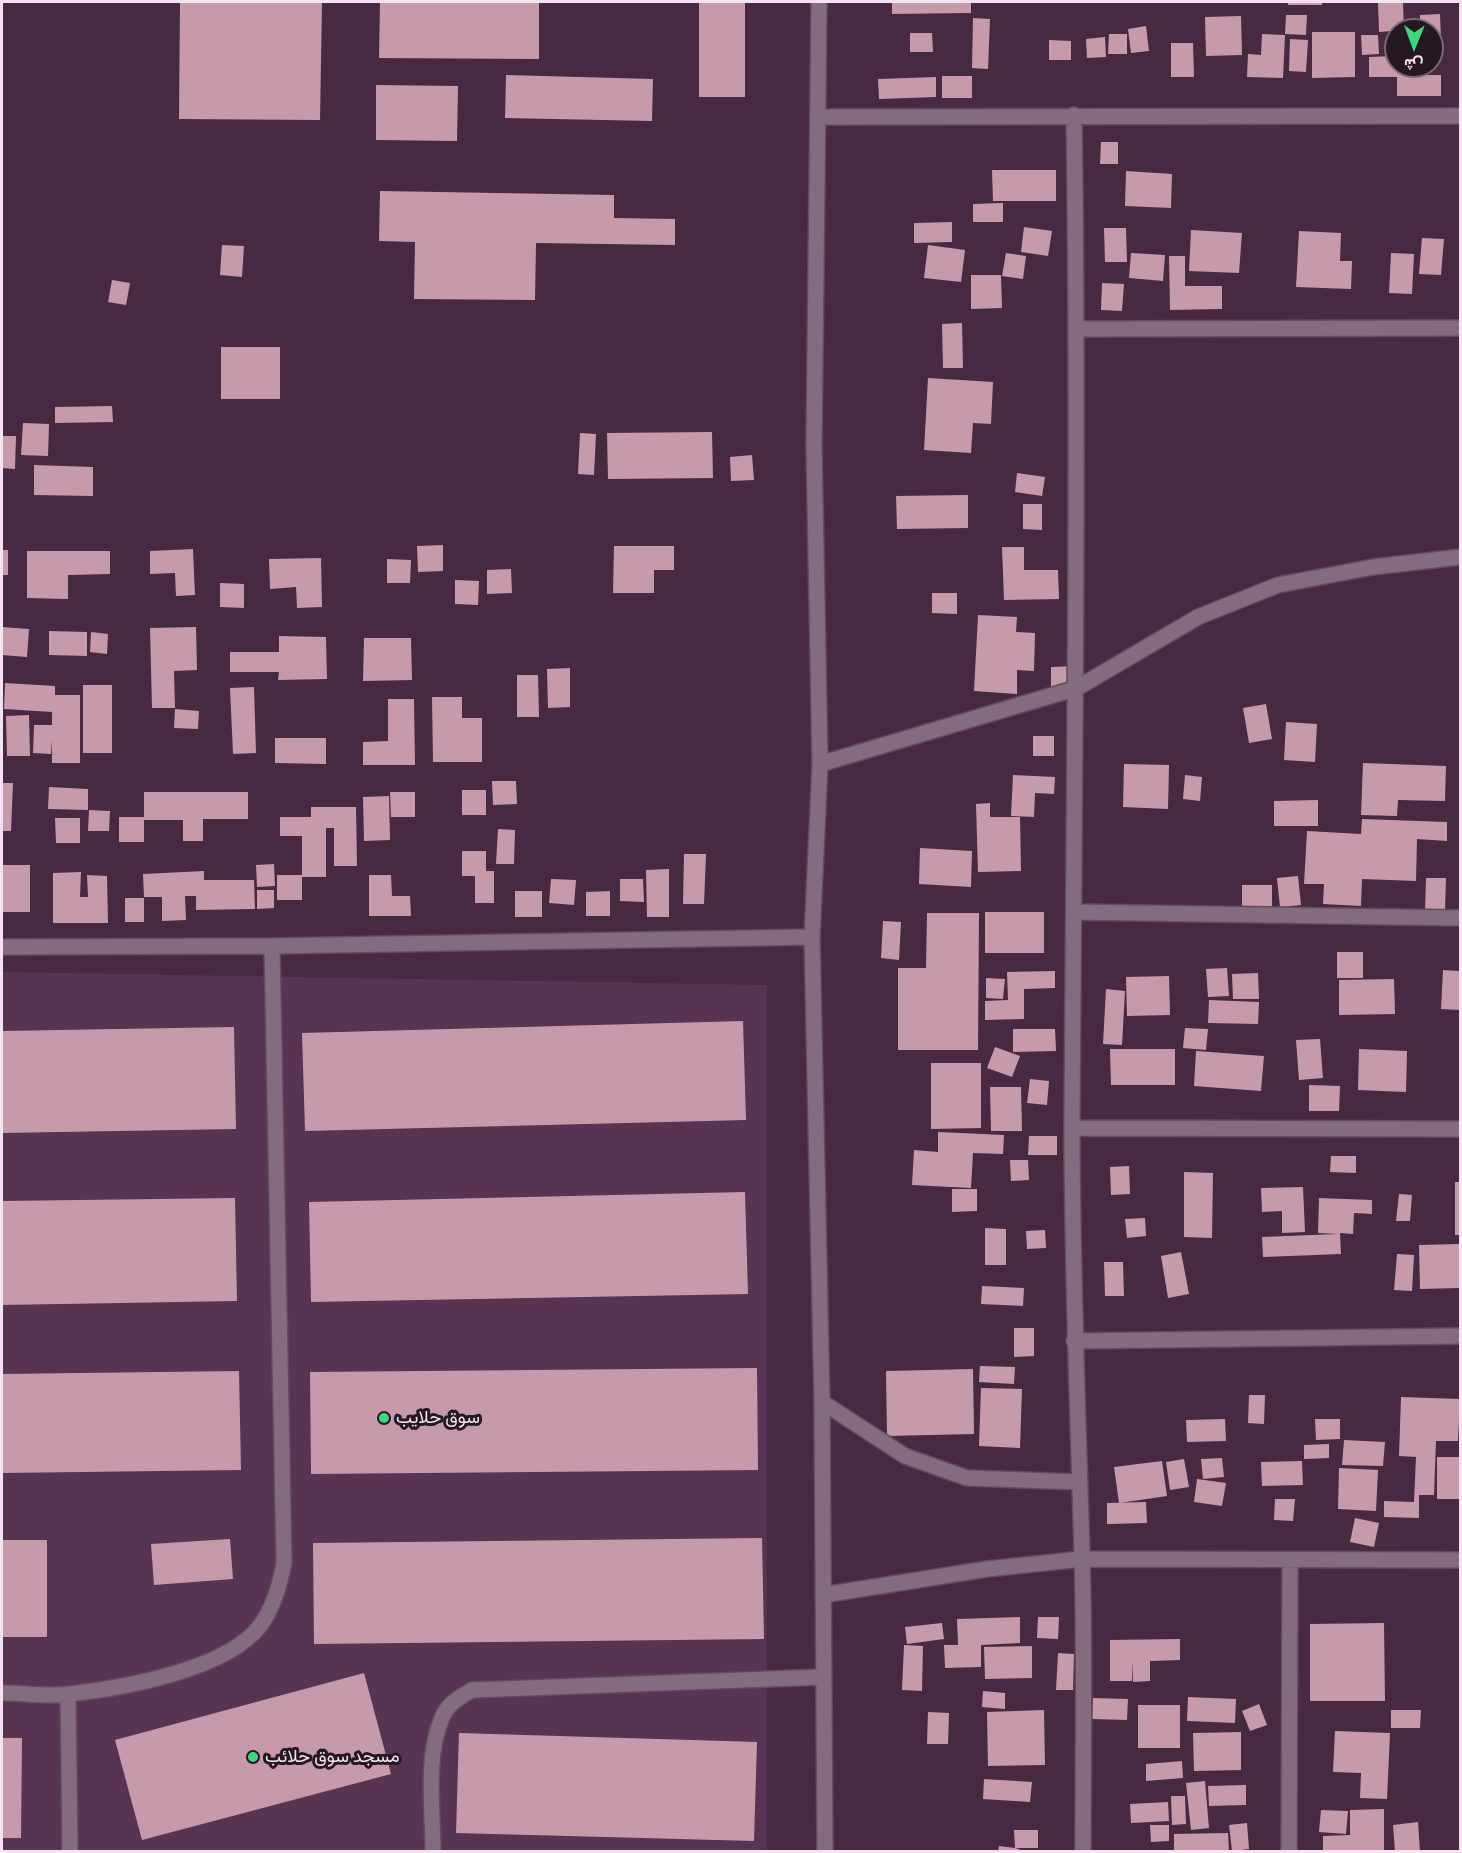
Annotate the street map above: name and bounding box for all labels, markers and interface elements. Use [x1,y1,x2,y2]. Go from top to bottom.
north arrow [1384,18,1444,78]
text: ش [1404,55,1424,74]
place label: سوق حلايب [396,1407,480,1429]
marker: سوق حلايب [377,1411,391,1425]
place label: مسجد سوق حلائب [265,1746,400,1768]
marker: مسجد سوق حلائب [246,1750,260,1764]

